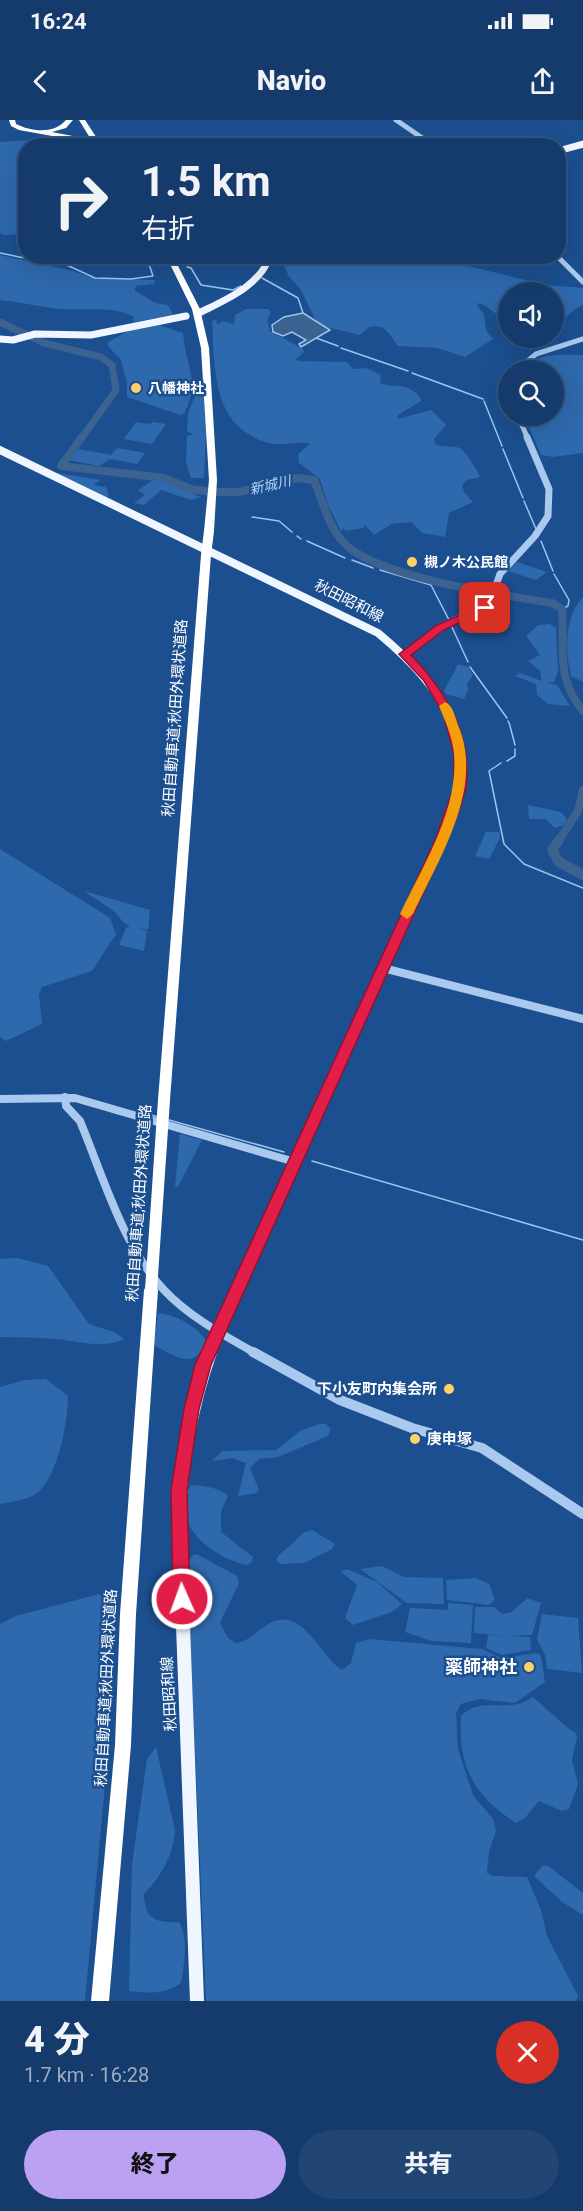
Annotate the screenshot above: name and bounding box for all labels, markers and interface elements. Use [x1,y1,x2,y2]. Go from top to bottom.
text: 16:24 [30,9,87,34]
icon: back [24,65,57,98]
text: Navio [257,65,326,97]
icon: share [526,65,559,98]
text: 1.5 km [141,157,271,206]
icon: right [42,162,120,240]
text: 右折 [141,213,195,245]
map controls [498,282,564,426]
button: sound [498,282,564,348]
button: search [498,360,564,426]
place label: 八幡神社 [148,380,204,396]
marker: 八幡神社 [129,381,143,395]
water label: 新城川 [248,472,294,498]
place label: 槻ノ木公民館 [424,554,508,570]
marker: 槻ノ木公民館 [405,555,419,569]
street label: 秋田昭和線 [311,576,387,626]
pin [459,582,510,633]
icon: arrive [468,591,501,624]
street label: 秋田自動車道;秋田外環状道路 [159,619,191,817]
street label: 秋田自動車道;秋田外環状道路 [123,1104,155,1302]
place label: 下小友町内集会所 [317,1380,437,1398]
marker: 下小友町内集会所 [442,1382,456,1396]
place label: 庚申塚 [427,1430,472,1448]
marker: 庚申塚 [408,1432,422,1446]
position arrow [150,1567,214,1631]
street label: 秋田自動車道;秋田外環状道路 [92,1589,120,1787]
street label: 秋田昭和線 [158,1656,180,1732]
place label: 薬師神社 [445,1656,517,1677]
marker: 薬師神社 [522,1660,536,1674]
text: 4 分 [24,2019,90,2061]
button: close [496,2021,559,2084]
text: 1.7 km · 16:28 [24,2063,149,2087]
button: 終了 [24,2130,286,2199]
button: 共有 [298,2130,559,2199]

